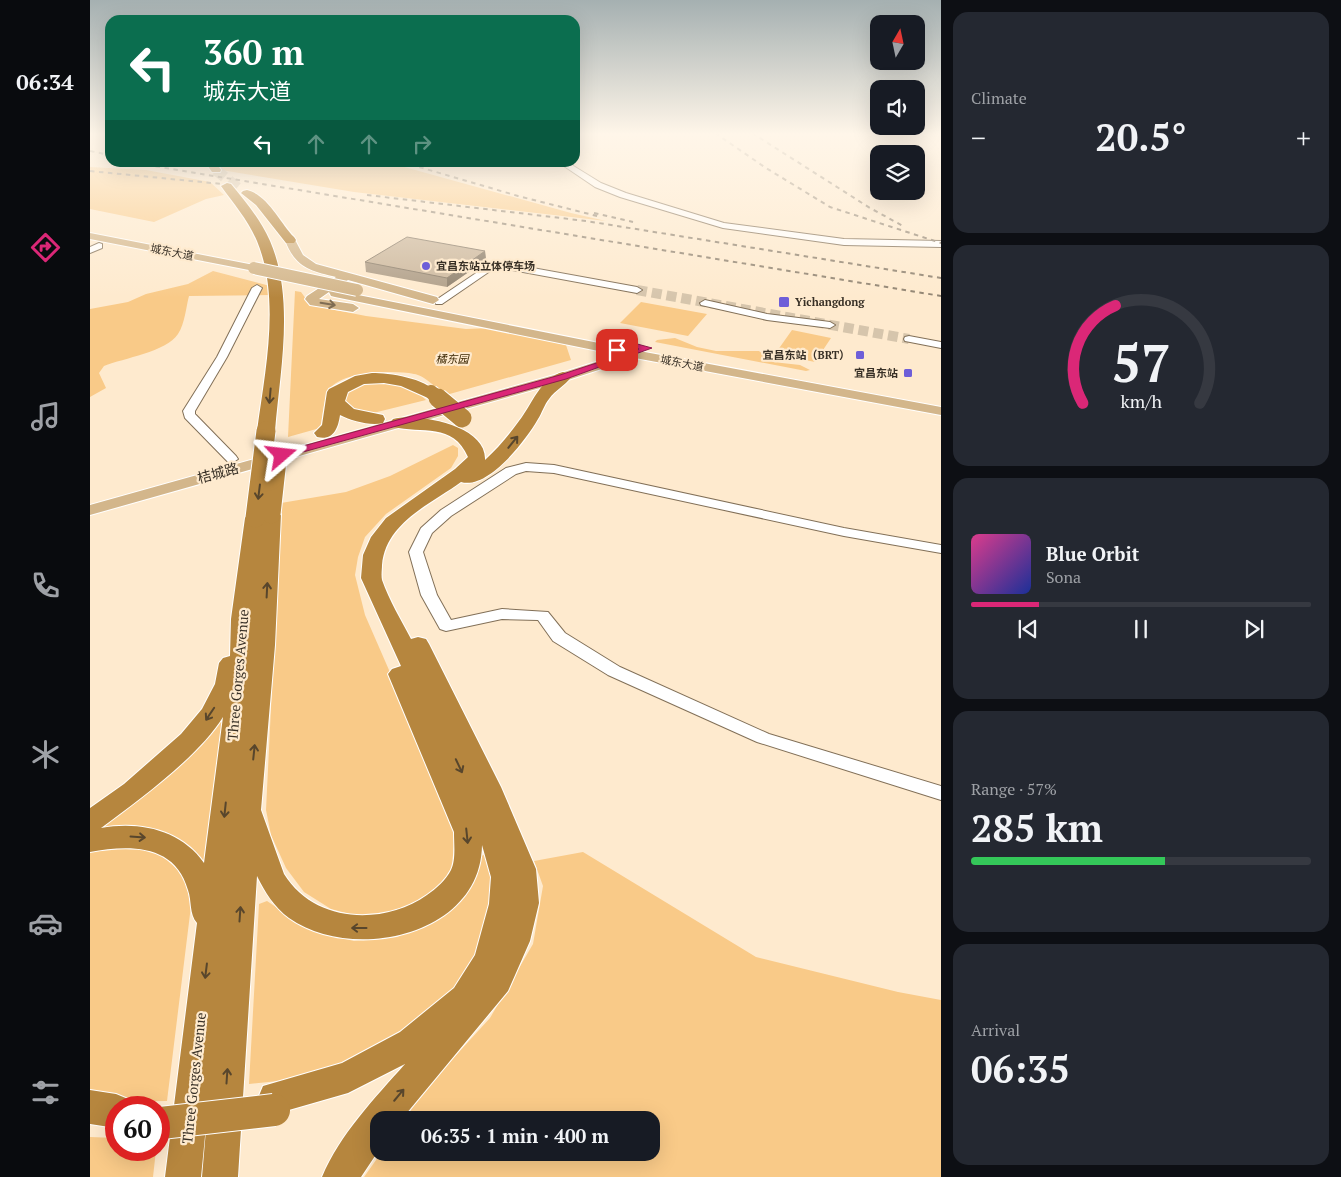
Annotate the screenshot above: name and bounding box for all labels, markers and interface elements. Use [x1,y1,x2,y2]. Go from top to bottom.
north arrow [870,15,925,70]
map controls [870,15,925,200]
text: 360 m [203,29,304,75]
icon: left [120,35,185,100]
text: 06:34 [16,67,74,96]
text: 城东大道 [203,76,291,105]
button: sound [870,80,925,135]
text: Climate [971,87,1027,109]
text: 20.5° [1095,112,1187,162]
text: − [971,119,986,156]
text: + [1296,119,1311,156]
icon: left [249,130,277,158]
icon: ahead [302,130,330,158]
icon: ahead [355,130,383,158]
icon: right [408,130,436,158]
button: layers [870,145,925,200]
icon: directions [28,230,63,265]
street label: 城东大道 [149,241,195,263]
place label: 宜昌东站立体停车场 [436,259,535,273]
marker: 宜昌东站立体停车场 [420,260,432,272]
marker: Yichangdong [777,295,791,309]
place label: Yichangdong [795,295,865,309]
one-way arrow [319,300,335,310]
text: 57 [1112,328,1170,397]
pin [596,329,638,371]
icon: arrive [603,336,631,364]
place label: 宜昌东站（BRT） [763,348,850,362]
marker: 宜昌东站（BRT） [854,349,866,361]
park label: 橘东园 [436,352,470,366]
street label: 城东大道 [659,352,705,374]
place label: 宜昌东站 [854,366,898,380]
marker: 宜昌东站 [902,367,914,379]
one-way arrow [265,388,274,404]
text: km/h [1120,389,1162,413]
icon: music [28,399,63,434]
position arrow [255,428,307,480]
one-way arrow [507,436,518,449]
street label: 桔城路 [195,458,241,487]
one-way arrow [253,484,263,500]
text: Blue Orbit [1046,541,1139,566]
text: Sona [1046,566,1081,588]
icon: phone [28,568,63,603]
one-way arrow [263,582,272,598]
street label: Three Gorges Avenue [222,608,253,742]
icon: previous [1014,615,1042,643]
icon: pause [1127,615,1155,643]
icon: next [1240,615,1268,643]
one-way arrow [205,707,215,721]
icon: climate [28,737,63,772]
one-way arrow [249,744,259,760]
one-way arrow [454,758,464,773]
text: Range · 57% [971,778,1057,800]
one-way arrow [220,801,230,817]
text: 285 km [971,803,1103,853]
one-way arrow [462,828,472,844]
one-way arrow [130,832,146,842]
icon: car [28,906,63,941]
one-way arrow [235,906,244,922]
one-way arrow [351,923,368,933]
one-way arrow [201,963,211,979]
street label: Three Gorges Avenue [177,1011,210,1145]
text: Arrival [971,1019,1020,1041]
text: 06:35 [971,1044,1070,1094]
one-way arrow [223,1068,232,1084]
icon: filters [28,1075,63,1110]
one-way arrow [394,1089,405,1102]
speed limit sign: 60 [105,1096,170,1161]
text: 06:35 · 1 min · 400 m [421,1123,609,1148]

